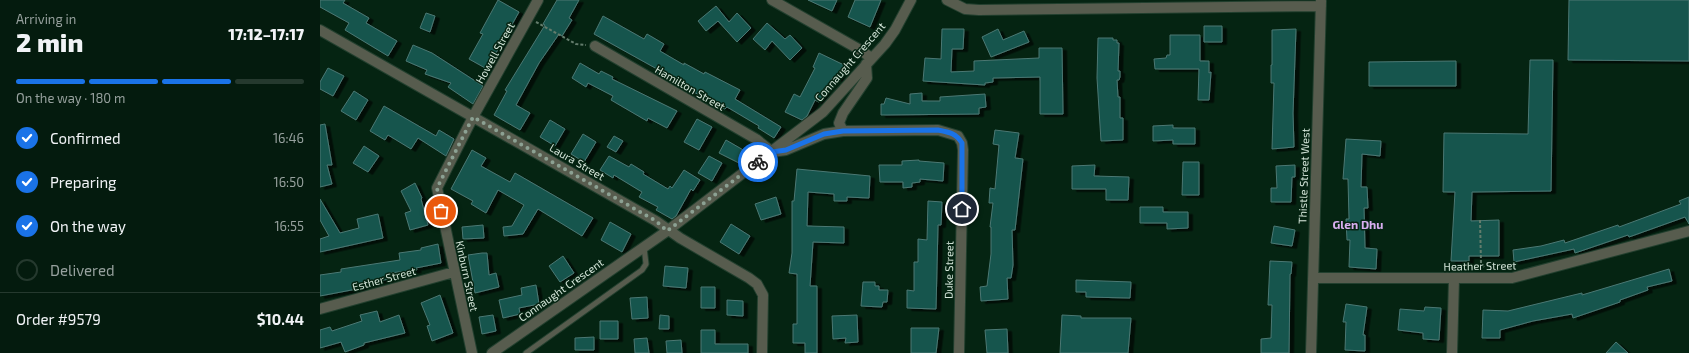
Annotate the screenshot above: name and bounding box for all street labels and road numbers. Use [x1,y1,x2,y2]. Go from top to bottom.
street label: Connaught Crescent [812,19,888,104]
street label: Howell Street [472,20,517,86]
street label: Hamilton Street [653,62,728,113]
street label: Thistle Street West [1295,128,1312,224]
street label: Laura Street [547,141,607,183]
street label: Kinburn Street [454,239,481,312]
street label: Duke Street [941,241,956,299]
street label: Connaught Crescent [516,255,606,324]
street label: Heather Street [1443,258,1517,273]
street label: Esther Street [351,264,417,293]

